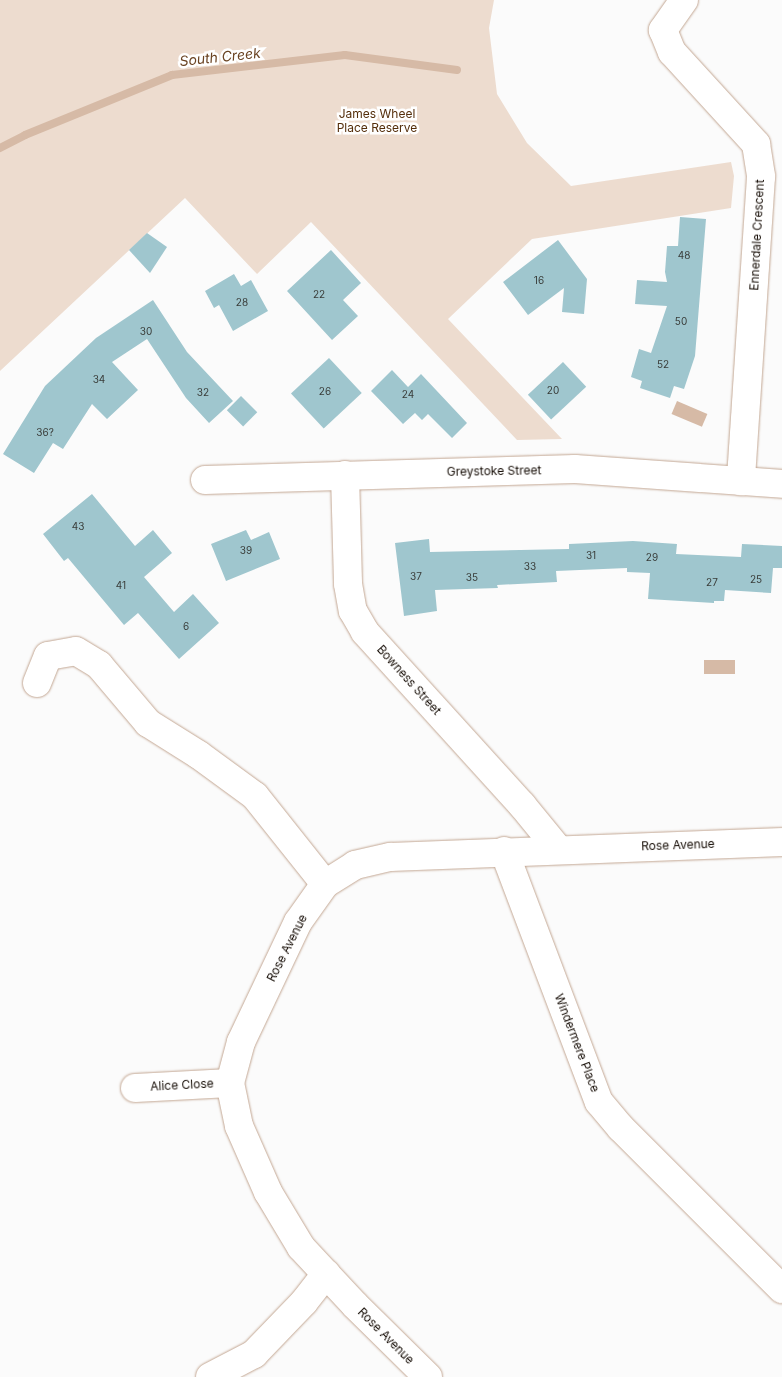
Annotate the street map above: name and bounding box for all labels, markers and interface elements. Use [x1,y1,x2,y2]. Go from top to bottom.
water label: South Creek [179,44,261,70]
park label: James Wheel Place Reserve [337,107,417,135]
street label: Ennerdale Crescent [747,179,767,291]
house number: 48 [678,250,690,262]
house number: 16 [534,275,544,287]
house number: 22 [313,289,325,301]
house number: 28 [236,297,248,309]
house number: 50 [675,316,687,328]
house number: 30 [140,326,152,338]
house number: 52 [657,359,669,371]
house number: 34 [93,374,105,386]
house number: 20 [547,385,559,397]
house number: 26 [319,386,331,398]
house number: 32 [197,387,209,399]
house number: 24 [402,389,414,401]
house number: 36? [36,427,54,439]
street label: Greystoke Street [447,463,541,479]
house number: 43 [72,521,84,533]
house number: 39 [240,545,252,557]
house number: 31 [586,550,596,562]
house number: 29 [646,552,658,564]
house number: 33 [524,561,536,573]
house number: 37 [410,571,422,583]
house number: 35 [466,572,478,584]
house number: 25 [750,574,762,586]
house number: 27 [706,577,718,589]
house number: 41 [116,580,126,592]
house number: 6 [183,621,189,633]
street label: Bowness Street [374,642,444,718]
street label: Rose Avenue [641,837,715,853]
street label: Rose Avenue [264,912,310,984]
street label: Windermere Place [552,992,602,1094]
street label: Alice Close [150,1076,214,1094]
street label: Rose Avenue [355,1305,417,1367]

